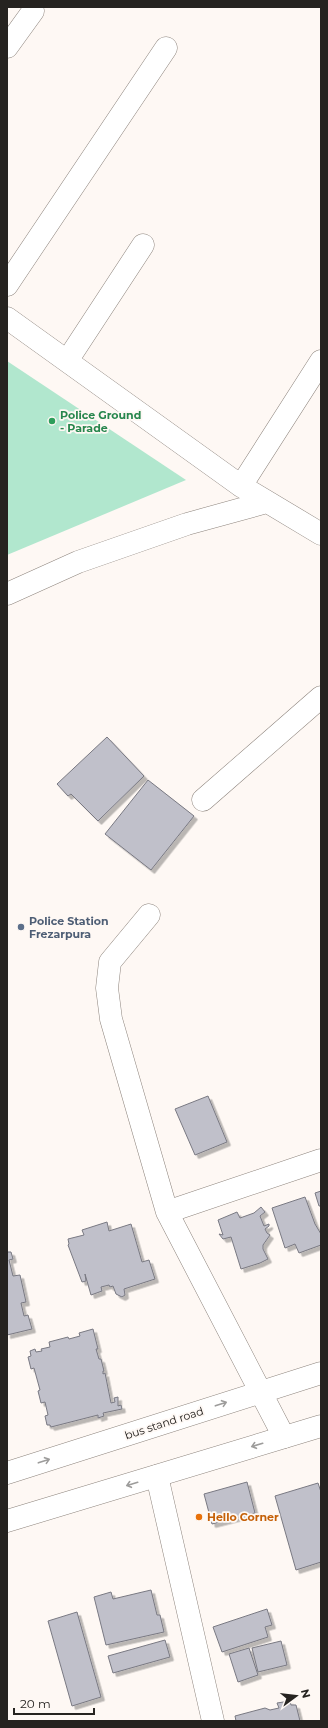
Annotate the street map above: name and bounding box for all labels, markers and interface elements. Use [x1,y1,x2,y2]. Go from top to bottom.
place label: Police Ground - Parade [60,408,141,435]
marker: Police Ground - Parade [47,416,57,426]
place label: Police Station Frezarpura [29,914,109,941]
marker: Police Station Frezarpura [16,922,26,932]
one-way arrow [215,1400,228,1407]
street label: bus stand road [123,1404,205,1442]
one-way arrow [250,1442,263,1449]
one-way arrow [37,1457,50,1464]
one-way arrow [126,1481,139,1488]
place label: Hello Corner [207,1510,279,1524]
marker: Hello Corner [194,1512,204,1522]
north arrow [276,1676,316,1716]
text: N [298,1687,314,1700]
scale bar [14,1690,94,1716]
text: 20 m [20,1696,51,1711]

